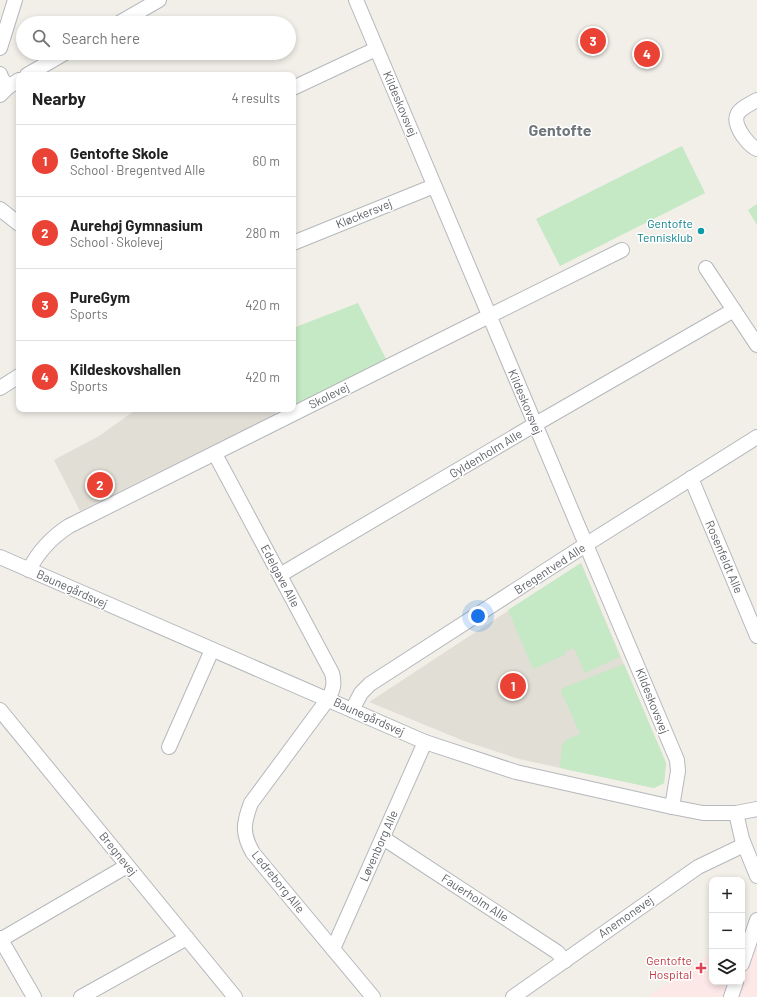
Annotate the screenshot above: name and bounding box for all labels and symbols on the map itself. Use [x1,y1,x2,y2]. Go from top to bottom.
pin: 3 [580,26,606,56]
pin: 4 [634,39,660,69]
street label: Kildeskovsvej [381,69,421,138]
district label: Gentofte [529,120,592,139]
street label: Kløckersvej [333,195,394,231]
place label: Gentofte Tennisklub [637,216,693,244]
marker: Gentofte Tennisklub [696,226,706,236]
street label: Kildeskovsvej [506,367,546,436]
street label: Skolevej [306,379,351,411]
street label: Gyldenholm Alle [447,426,524,480]
pin: 2 [87,470,113,500]
street label: Rosenfeldt Alle [703,518,747,595]
street label: Bregentved Alle [511,540,588,596]
street label: Edelgave Alle [259,542,303,609]
street label: Baunegårdsvej [35,566,110,610]
your location [468,606,488,626]
street label: Kildeskovsvej [633,666,672,735]
pin: 1 [500,671,526,701]
street label: Baunegårdsvej [332,694,407,738]
street label: Løvenborg Alle [356,808,400,883]
street label: Bregnevej [97,829,141,878]
street label: Ledreborg Alle [250,848,308,915]
street label: Fauerholm Alle [439,870,512,924]
street label: Anemonevej [595,892,656,940]
place label: Gentofte Hospital [646,953,692,981]
marker: Gentofte Hospital [695,962,707,974]

